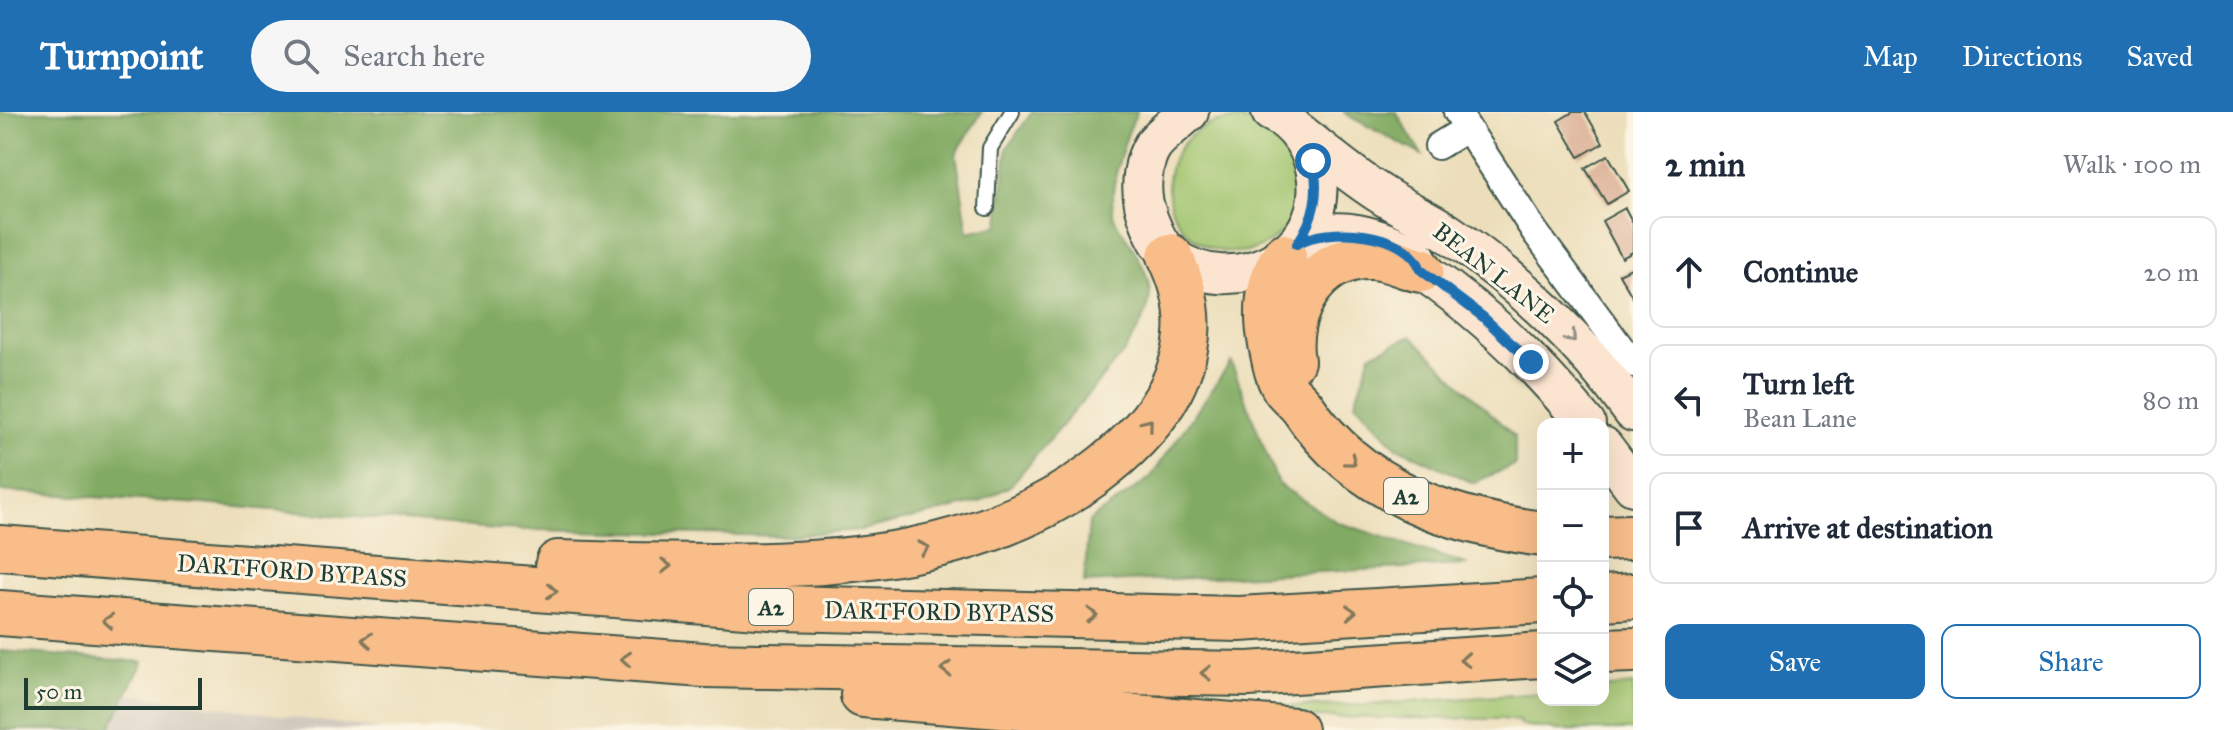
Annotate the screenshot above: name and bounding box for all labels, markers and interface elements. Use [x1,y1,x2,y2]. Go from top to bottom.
search box [251,20,811,92]
text: Turnpoint [40,33,203,79]
icon: search [279,34,323,78]
text: Search here [343,38,485,74]
text: Map [1863,39,1918,74]
text: Directions [1962,39,2083,74]
text: Saved [2127,39,2193,74]
route start [1295,143,1331,179]
text: 2 min [1665,144,1745,185]
text: Walk · 100 m [2063,148,2201,180]
street label: BEAN LANE [1427,216,1561,330]
icon: ahead [1667,250,1711,294]
text: Continue [1743,254,1858,290]
text: 20 m [2144,256,2199,288]
one-way arrow [1561,328,1576,343]
route end [1513,344,1549,380]
text: Turn left [1743,366,1854,402]
icon: left [1667,378,1711,422]
text: 80 m [2143,384,2199,416]
text: Bean Lane [1743,402,1857,434]
map controls [1537,418,1609,706]
button: + [1537,418,1609,490]
one-way arrow [1138,419,1153,433]
one-way arrow [1342,451,1356,466]
road number: A2 [1384,478,1428,514]
button: − [1537,490,1609,562]
icon: arrive [1667,506,1711,550]
text: Arrive at destination [1743,510,1993,546]
one-way arrow [917,540,931,557]
street label: DARTFORD BYPASS [176,548,408,594]
one-way arrow [660,557,673,575]
button: locate [1537,562,1609,634]
one-way arrow [546,582,559,599]
road number: A2 [749,589,793,625]
street label: DARTFORD BYPASS [824,595,1054,629]
one-way arrow [1345,604,1358,621]
one-way arrow [1086,607,1099,624]
one-way arrow [101,613,114,630]
button: Save [1665,624,1925,699]
button: Share [1941,624,2201,699]
one-way arrow [360,632,373,649]
button: layers [1537,634,1609,706]
one-way arrow [619,651,632,668]
one-way arrow [1458,651,1471,668]
one-way arrow [939,660,952,678]
one-way arrow [1199,665,1212,682]
scale bar [24,674,202,710]
text: 50 m [36,678,82,705]

